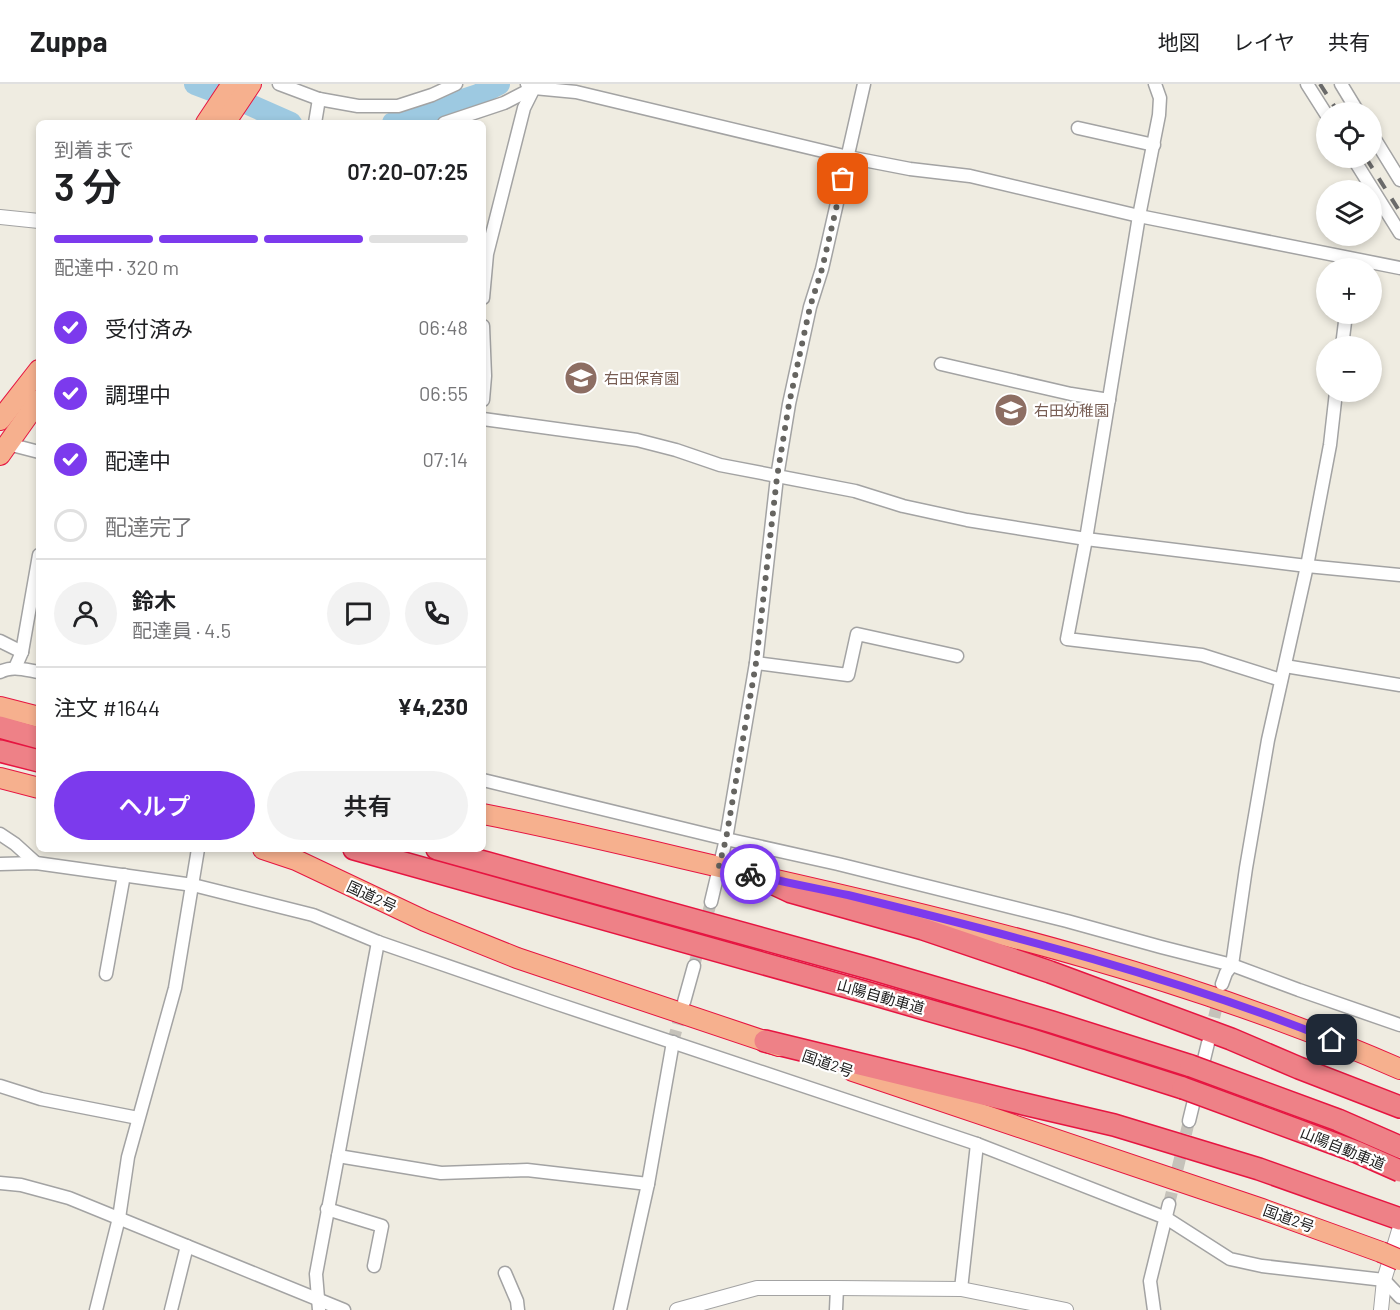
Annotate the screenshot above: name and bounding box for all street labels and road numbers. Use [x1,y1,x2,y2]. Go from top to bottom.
street label: 国道2号 [344,877,400,915]
street label: 山陽自動車道 [835,975,927,1017]
street label: 国道2号 [800,1046,856,1080]
street label: 山陽自動車道 [1298,1123,1388,1173]
street label: 国道2号 [1261,1200,1317,1236]

